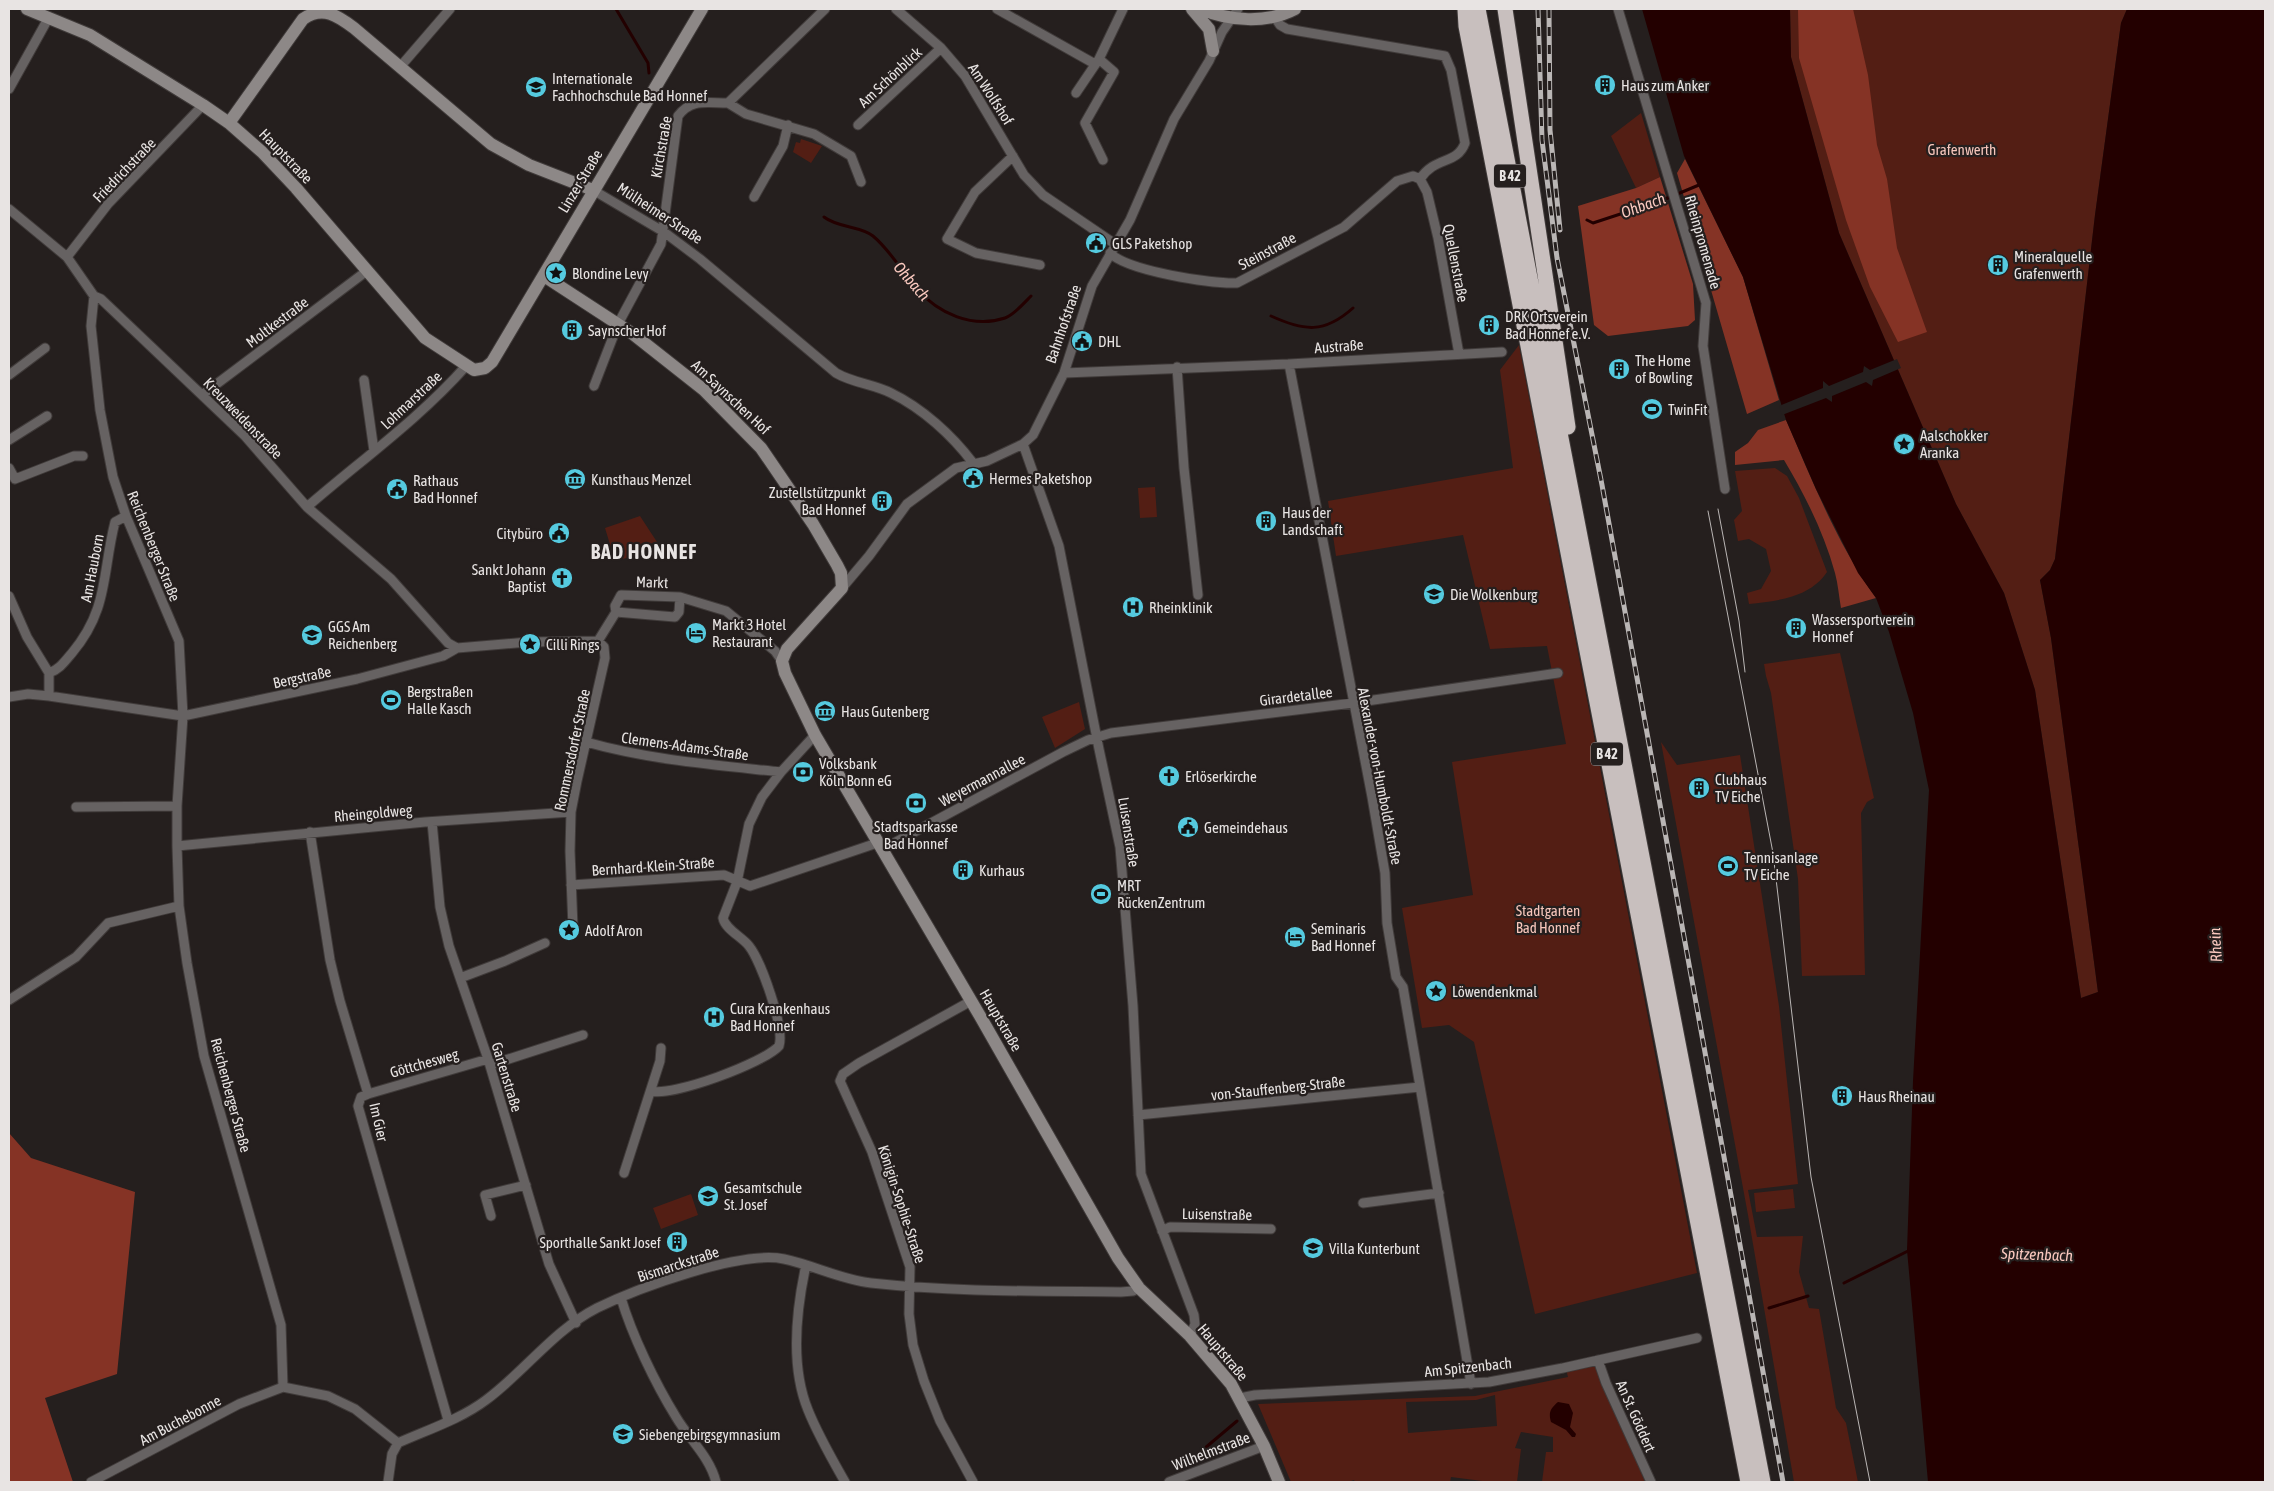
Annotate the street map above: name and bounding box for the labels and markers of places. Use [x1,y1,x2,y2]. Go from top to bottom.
place label: Internationale Fachhochschule Bad Honnef [552,70,707,104]
building icon: Haus zum Anker [1593,73,1617,97]
school or university icon: Internationale Fachhochschule Bad Honnef [524,75,548,99]
place label: Haus zum Anker [1621,77,1710,94]
public building icon: GLS Paketshop [1084,231,1108,255]
place label: GLS Paketshop [1112,235,1192,252]
place label: Mineralquelle Grafenwerth [2014,248,2092,282]
building icon: Mineralquelle Grafenwerth [1986,253,2010,277]
place icon: Blondine Levy [544,261,568,285]
place label: Blondine Levy [572,265,649,282]
place label: DRK Ortsverein Bad Honnef e.V. [1505,308,1591,342]
building icon: DRK Ortsverein Bad Honnef e.V. [1477,313,1501,337]
building icon: Saynscher Hof [560,318,584,342]
place label: Saynscher Hof [588,322,666,339]
public building icon: DHL [1070,329,1094,353]
place label: DHL [1098,333,1121,350]
place label: The Home of Bowling [1635,352,1693,386]
building icon: The Home of Bowling [1607,357,1631,381]
sports icon: TwinFit [1640,397,1664,421]
place label: TwinFit [1668,401,1707,418]
place label: Aalschokker Aranka [1920,427,1988,461]
place icon: Aalschokker Aranka [1892,432,1916,456]
public building icon: Hermes Paketshop [961,466,985,490]
museum icon: Kunsthaus Menzel [563,467,587,491]
place label: Hermes Paketshop [989,470,1092,487]
place label: Kunsthaus Menzel [591,471,691,488]
place label: Rathaus Bad Honnef [413,472,478,506]
public building icon: Rathaus Bad Honnef [385,477,409,501]
place label: Zustellstützpunkt Bad Honnef [769,484,866,518]
building icon: Zustellstützpunkt Bad Honnef [870,489,894,513]
place label: Haus der Landschaft [1282,504,1343,538]
building icon: Haus der Landschaft [1254,509,1278,533]
public building icon: Citybüro [547,521,571,545]
place label: Citybüro [496,525,543,542]
place label: Sankt Johann Baptist [472,561,546,595]
church icon: Sankt Johann Baptist [550,566,574,590]
school or university icon: Die Wolkenburg [1422,582,1446,606]
place label: Die Wolkenburg [1450,586,1538,603]
hospital icon: Rheinklinik [1121,595,1145,619]
place label: Rheinklinik [1149,599,1213,616]
place label: Wassersportverein Honnef [1812,611,1914,645]
place label: Markt 3 Hotel Restaurant [712,616,786,650]
building icon: Wassersportverein Honnef [1784,616,1808,640]
place label: GGS Am Reichenberg [328,618,398,652]
hotel icon: Markt 3 Hotel Restaurant [684,621,708,645]
school or university icon: GGS Am Reichenberg [300,623,324,647]
place icon: Cilli Rings [518,632,542,656]
place label: Cilli Rings [546,636,600,653]
place label: Bergstraßen Halle Kasch [407,683,473,717]
sports icon: Bergstraßen Halle Kasch [379,688,403,712]
museum icon: Haus Gutenberg [813,699,837,723]
place label: Haus Gutenberg [841,703,930,720]
place label: Volksbank Köln Bonn eG [819,755,892,789]
bank icon: Volksbank Köln Bonn eG [791,760,815,784]
church icon: Erlöserkirche [1157,764,1181,788]
place label: Erlöserkirche [1185,768,1257,785]
place label: Clubhaus TV Eiche [1715,771,1767,805]
building icon: Clubhaus TV Eiche [1687,776,1711,800]
bank icon: Stadtsparkasse Bad Honnef [904,791,928,815]
public building icon: Gemeindehaus [1176,815,1200,839]
place label: Stadtsparkasse Bad Honnef [874,818,958,852]
place label: Gemeindehaus [1204,819,1288,836]
place label: Tennisanlage TV Eiche [1744,849,1818,883]
sports icon: Tennisanlage TV Eiche [1716,854,1740,878]
building icon: Kurhaus [951,858,975,882]
place label: Kurhaus [979,862,1025,879]
place label: MRT RückenZentrum [1117,877,1205,911]
sports icon: MRT RückenZentrum [1089,882,1113,906]
place icon: Adolf Aron [557,918,581,942]
place label: Seminaris Bad Honnef [1311,920,1376,954]
place label: Adolf Aron [585,922,643,939]
hotel icon: Seminaris Bad Honnef [1283,925,1307,949]
place icon: Löwendenkmal [1424,979,1448,1003]
place label: Löwendenkmal [1452,983,1537,1000]
place label: Cura Krankenhaus Bad Honnef [730,1000,830,1034]
hospital icon: Cura Krankenhaus Bad Honnef [702,1005,726,1029]
building icon: Haus Rheinau [1830,1084,1854,1108]
place label: Haus Rheinau [1858,1088,1935,1105]
place label: Gesamtschule St. Josef [724,1179,802,1213]
school or university icon: Gesamtschule St. Josef [696,1184,720,1208]
building icon: Sporthalle Sankt Josef [665,1230,689,1254]
place label: Sporthalle Sankt Josef [539,1234,661,1251]
school or university icon: Villa Kunterbunt [1301,1236,1325,1260]
place label: Villa Kunterbunt [1329,1240,1420,1257]
school or university icon: Siebengebirgsgymnasium [611,1422,635,1446]
place label: Siebengebirgsgymnasium [639,1426,780,1443]

